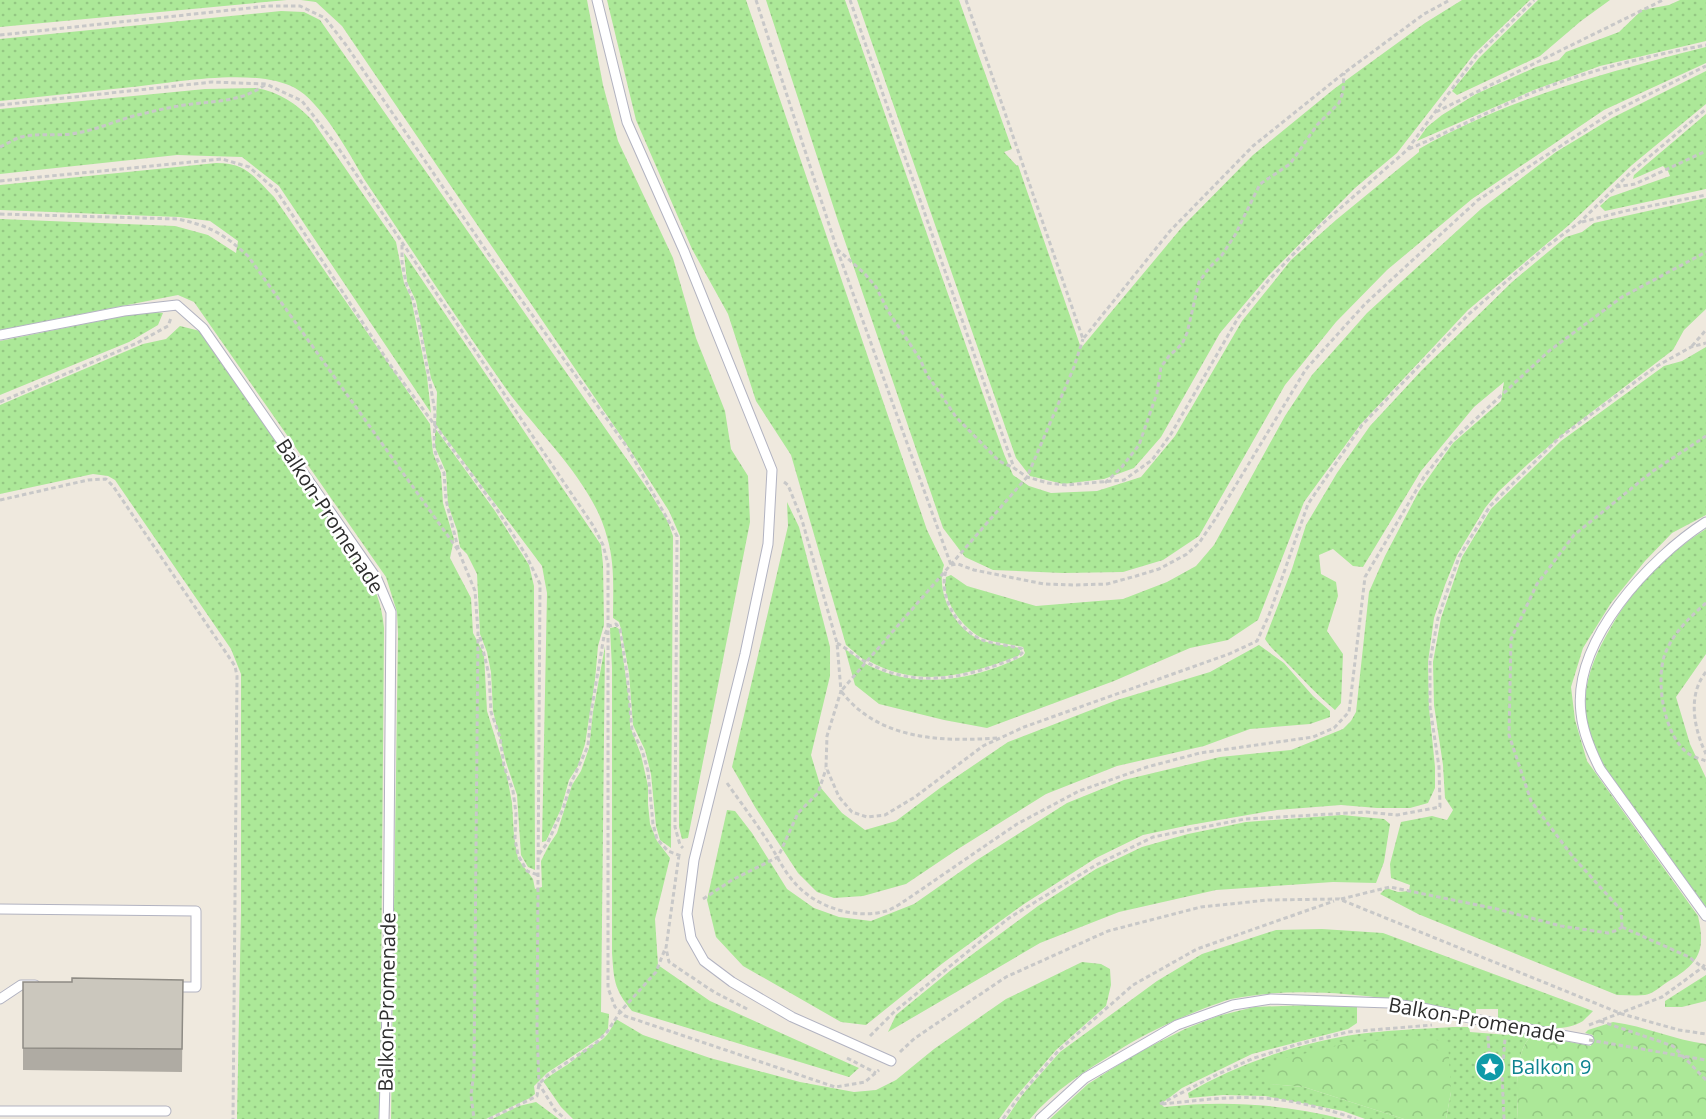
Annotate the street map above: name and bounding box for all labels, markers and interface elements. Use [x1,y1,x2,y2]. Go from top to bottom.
street label: Balkon-Promenade [270,433,391,598]
street label: Balkon-Promenade [371,912,402,1092]
street label: Balkon-Promenade [1387,991,1568,1048]
place icon: Balkon 9 [1474,1051,1506,1083]
place label: Balkon 9 [1511,1053,1592,1080]

